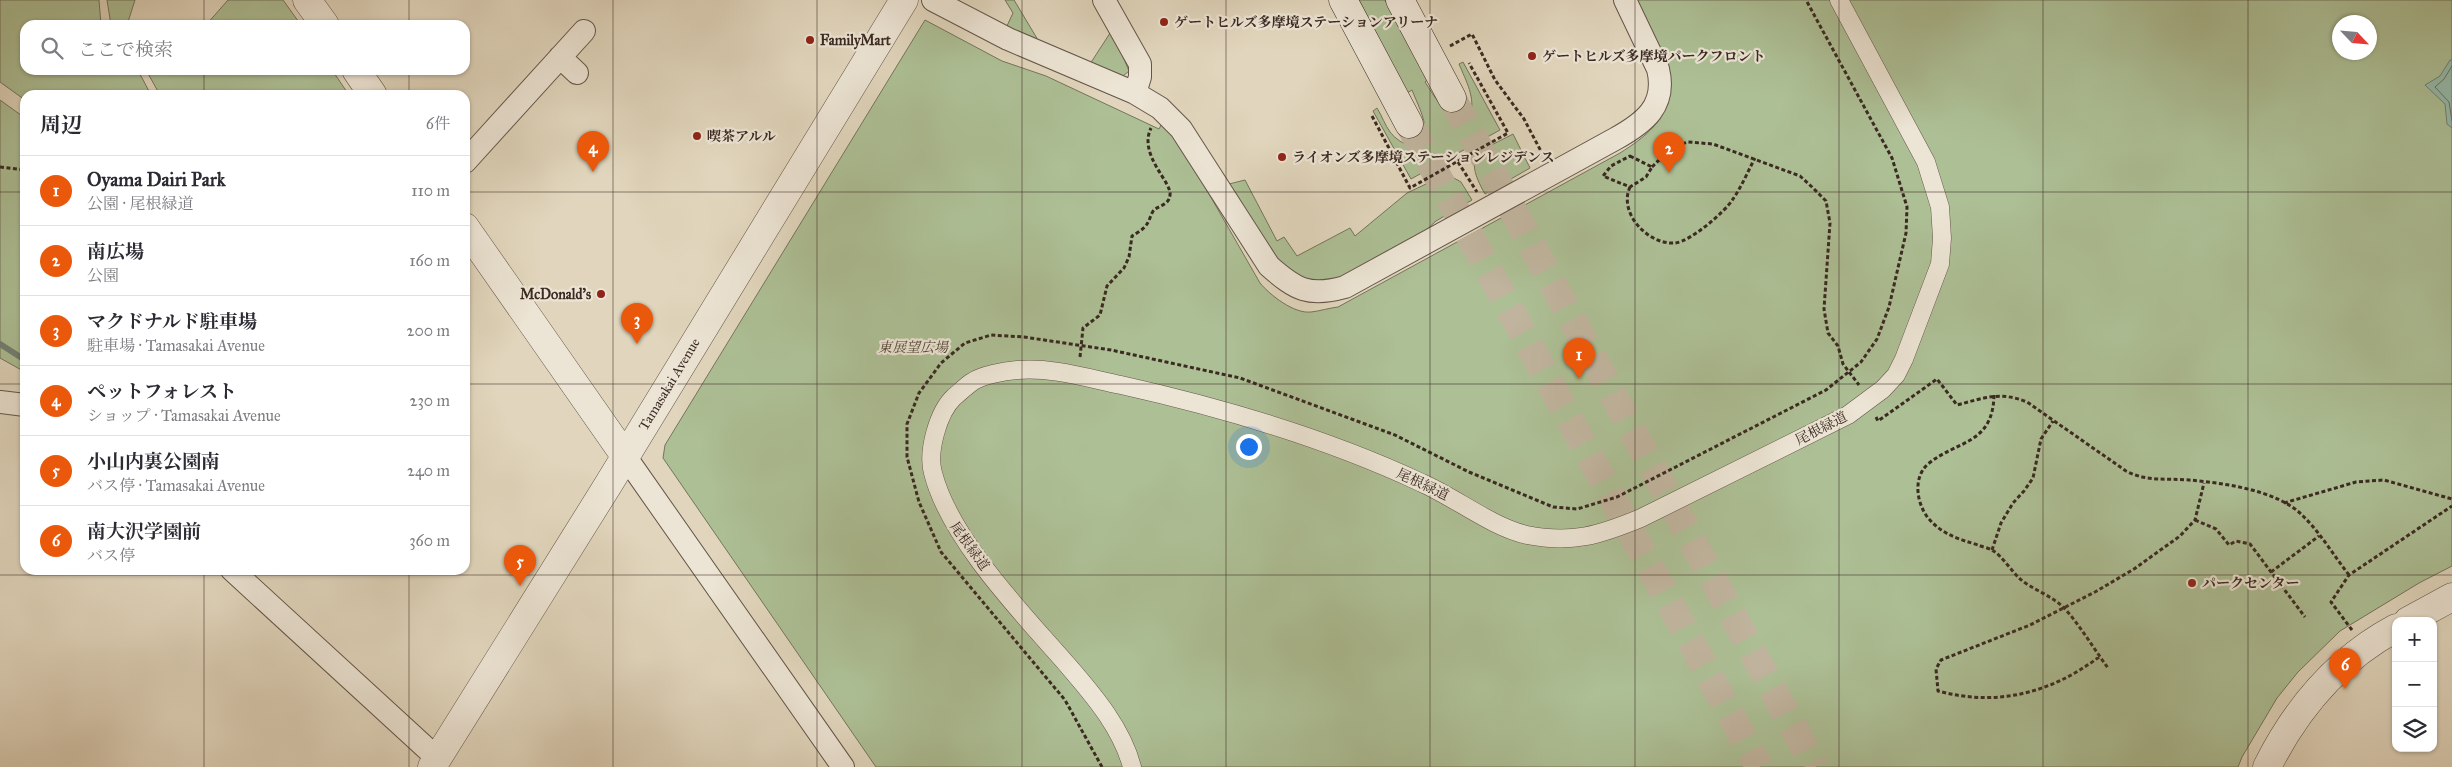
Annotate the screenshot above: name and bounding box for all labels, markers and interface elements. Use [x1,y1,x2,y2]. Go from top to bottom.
place label: ゲートヒルズ多摩境ステーションアリーナ [1174,14,1438,31]
north arrow [2332,15,2377,60]
marker: ゲートヒルズ多摩境ステーションアリーナ [1158,16,1170,28]
search box [20,20,470,75]
place label: FamilyMart [820,32,891,50]
icon: search [38,34,66,62]
marker: FamilyMart [804,34,816,46]
text: ここで検索 [78,38,173,61]
place label: ゲートヒルズ多摩境パークフロント [1542,48,1766,65]
marker: ゲートヒルズ多摩境パークフロント [1526,50,1538,62]
text: 周辺 [40,112,82,138]
text: 6件 [426,114,450,133]
place label: 喫茶アルル [707,128,776,145]
marker: 喫茶アルル [691,130,703,142]
pin: 4 [577,131,609,172]
pin: 2 [1653,132,1685,173]
place label: ライオンズ多摩境ステーションレジデンス [1292,149,1555,166]
marker: ライオンズ多摩境ステーションレジデンス [1276,151,1288,163]
text: Oyama Dairi Park [87,168,225,191]
text: 1 [53,181,59,200]
text: 110 m [411,181,450,200]
text: 公園 · 尾根緑道 [87,194,193,213]
text: 南広場 [87,240,144,263]
text: 2 [52,251,60,270]
text: 160 m [409,251,450,270]
text: 公園 [87,266,119,285]
place label: McDonald's [520,286,591,303]
marker: McDonald's [595,288,607,300]
pin: 3 [621,303,653,344]
text: マクドナルド駐車場 [87,310,257,333]
text: 3 [53,321,59,340]
text: 200 m [407,321,450,340]
street label: Tamasakai Avenue [635,335,704,433]
text: 駐車場 · Tamasakai Avenue [87,336,265,355]
pin: 1 [1563,338,1595,379]
park label: 東展望広場 [878,339,950,356]
text: ペットフォレスト [87,380,237,403]
text: 4 [52,391,60,410]
text: 230 m [410,391,450,410]
text: ショップ · Tamasakai Avenue [87,406,281,425]
street label: 尾根緑道 [1792,408,1850,449]
your location [1236,434,1262,460]
text: 小山内裏公園南 [87,450,220,473]
text: 5 [52,461,60,480]
text: 240 m [407,461,450,480]
street label: 尾根緑道 [1394,465,1452,504]
text: バス停 · Tamasakai Avenue [87,476,265,495]
street label: 尾根緑道 [946,519,993,574]
text: 南大沢学園前 [87,520,201,543]
text: 6 [52,531,60,550]
text: 360 m [409,531,450,550]
pin: 5 [504,545,536,586]
text: バス停 [87,546,135,565]
place label: パークセンター [2202,575,2299,592]
marker: パークセンター [2186,577,2198,589]
map controls [2392,617,2437,752]
button: + [2392,617,2437,662]
pin: 6 [2329,648,2361,689]
button: − [2392,662,2437,707]
button: layers [2392,707,2437,752]

